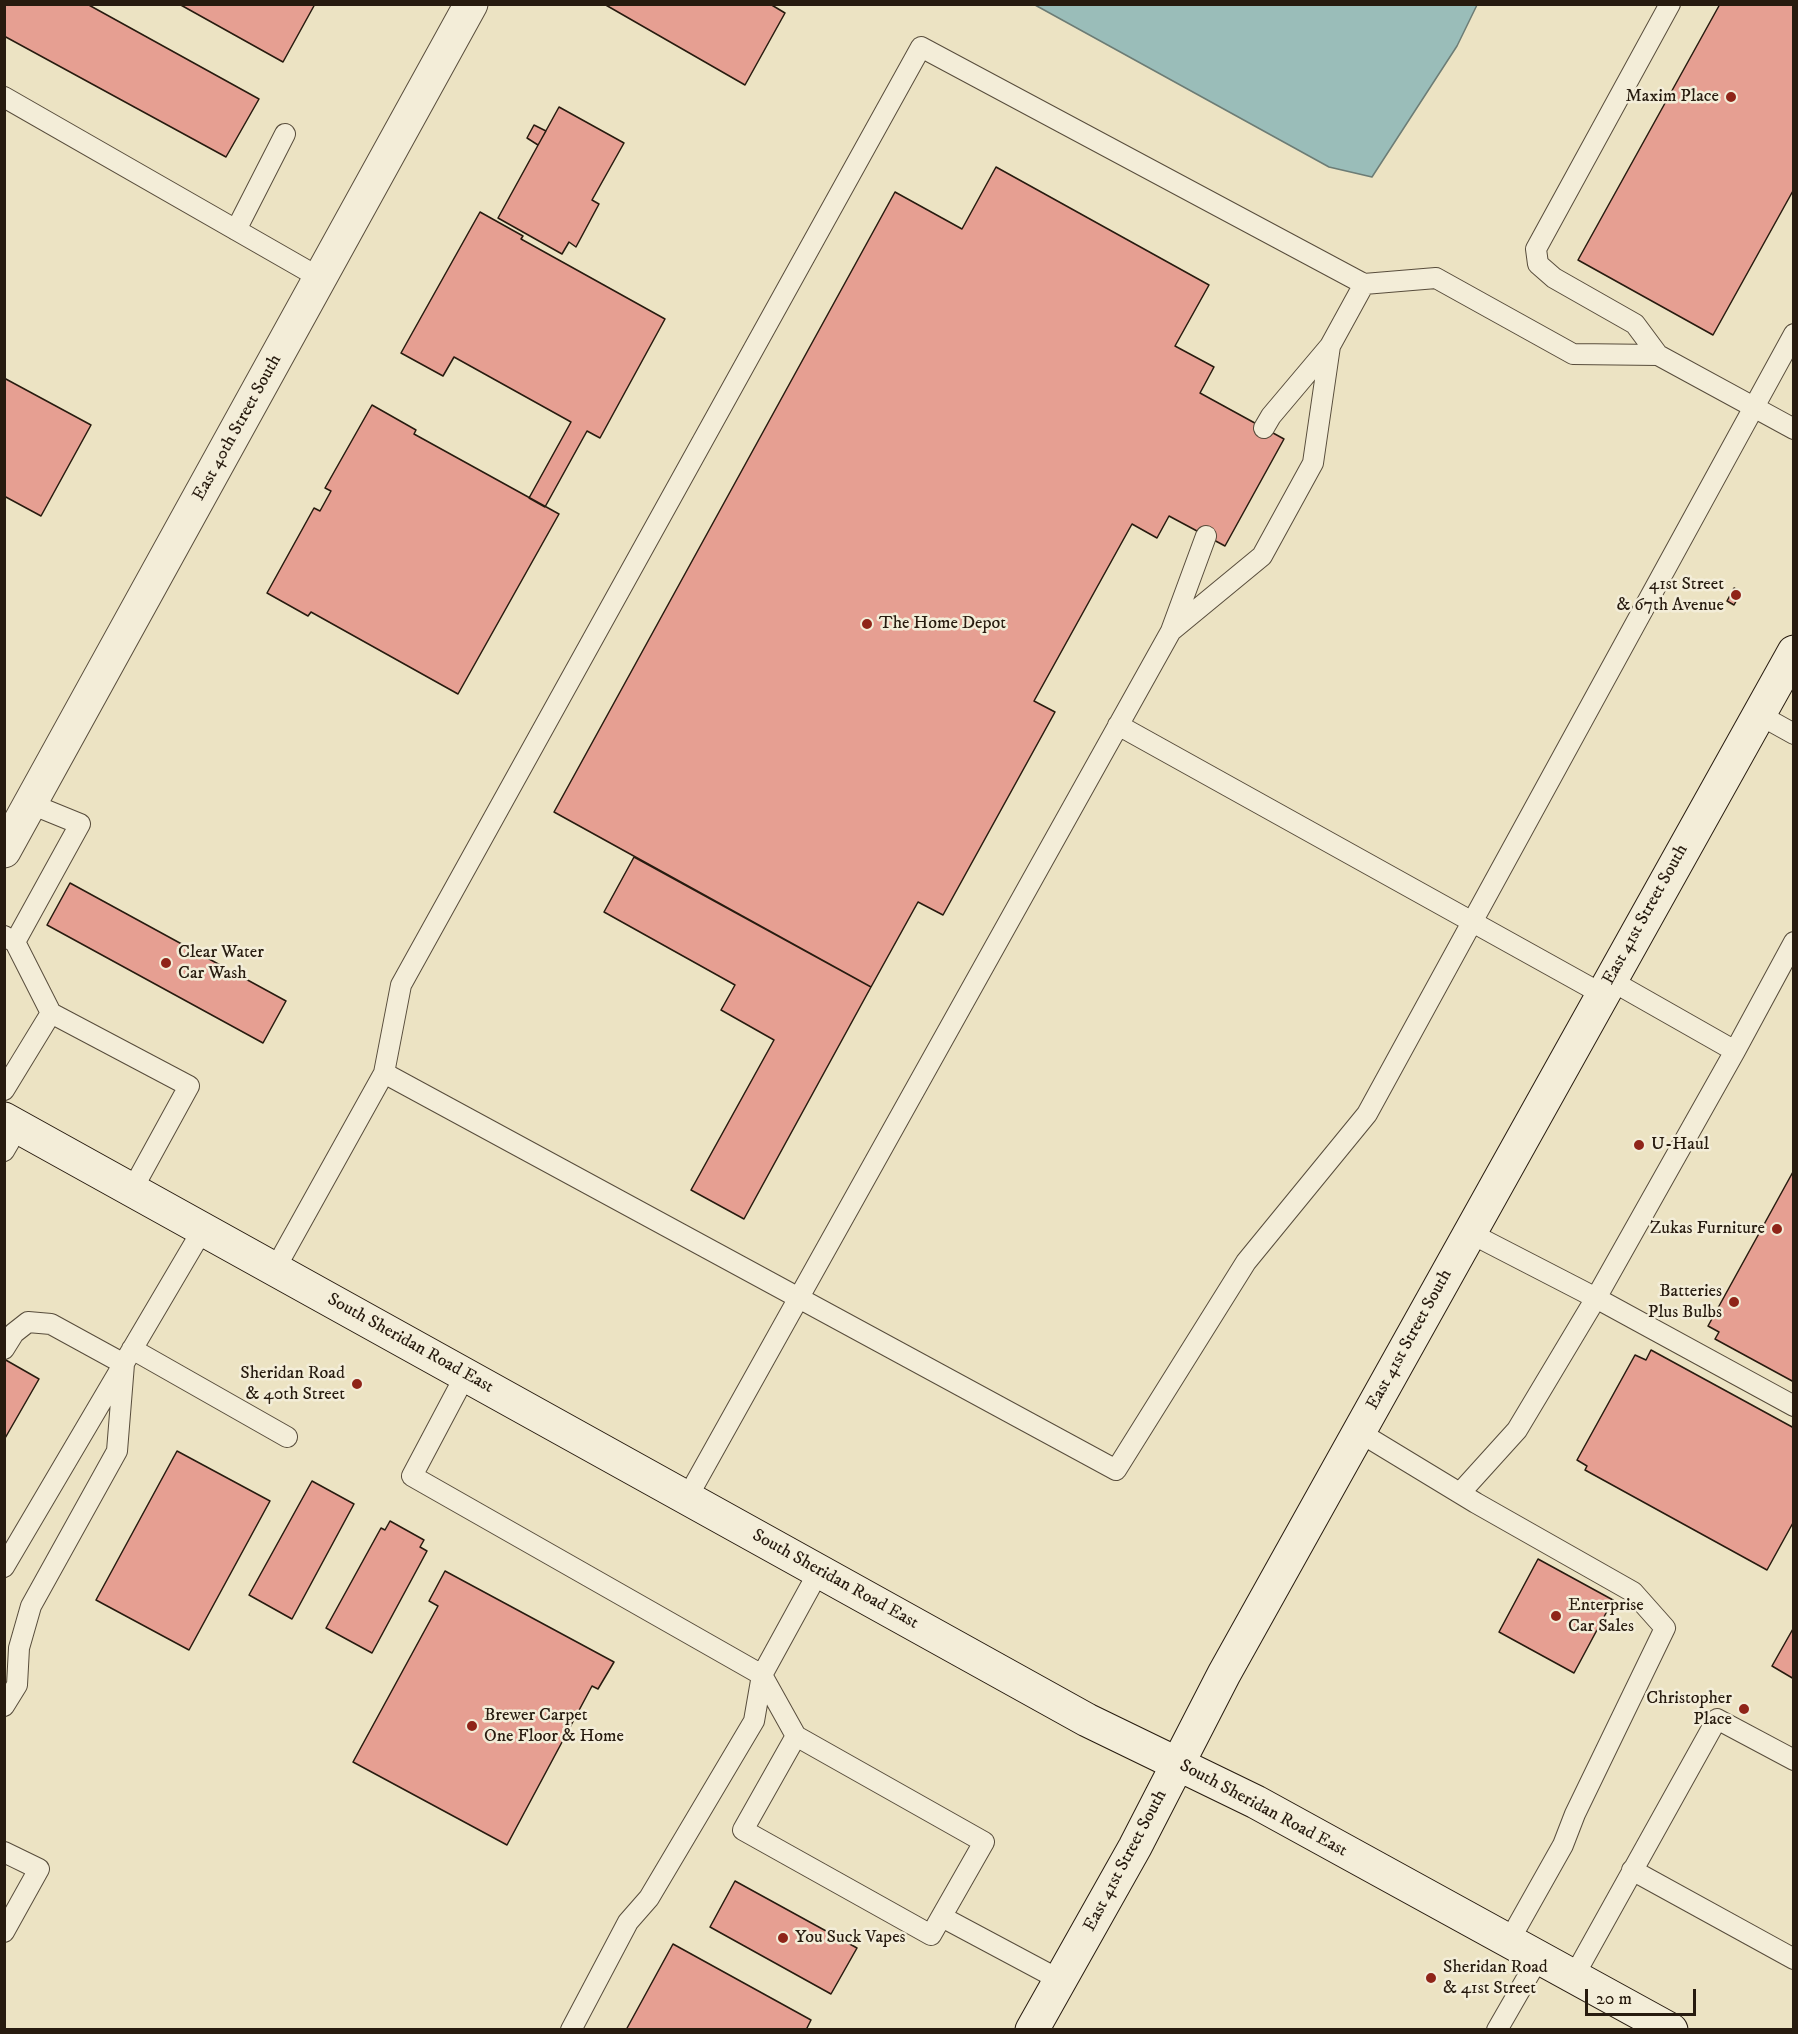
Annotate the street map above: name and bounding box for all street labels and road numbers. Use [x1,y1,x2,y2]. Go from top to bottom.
street label: East 40th Street South [189,351,287,505]
street label: East 41st Street South [1598,841,1694,989]
street label: East 41st Street South [1362,1266,1458,1414]
street label: South Sheridan Road East [323,1289,497,1399]
street label: South Sheridan Road East [748,1525,922,1635]
street label: South Sheridan Road East [1175,1756,1351,1862]
street label: East 41st Street South [1080,1787,1172,1935]

